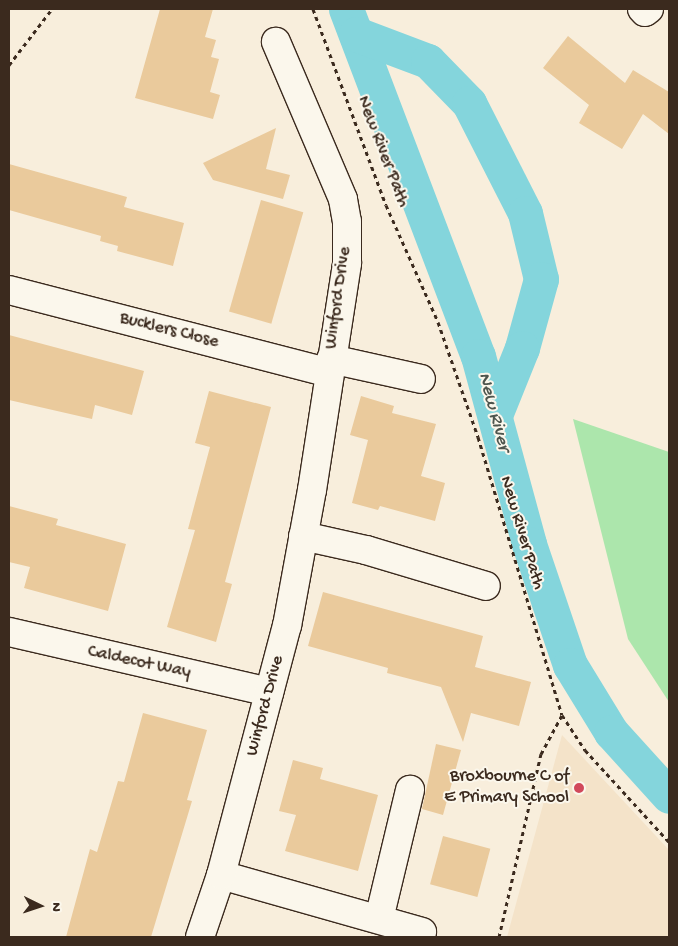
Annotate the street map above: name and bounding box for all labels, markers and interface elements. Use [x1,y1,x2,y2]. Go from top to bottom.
street label: New River Path [351,93,413,211]
street label: Winford Drive [321,245,357,351]
street label: Bucklers Close [117,308,221,354]
water label: New River [472,370,514,454]
street label: New River Path [494,474,548,592]
street label: Caldecot Way [86,642,192,684]
street label: Winford Drive [242,653,290,759]
place label: Broxbourne C of E Primary School [444,767,569,810]
marker: Broxbourne C of E Primary School [573,782,585,794]
north arrow [15,881,65,931]
text: N [47,902,64,912]

